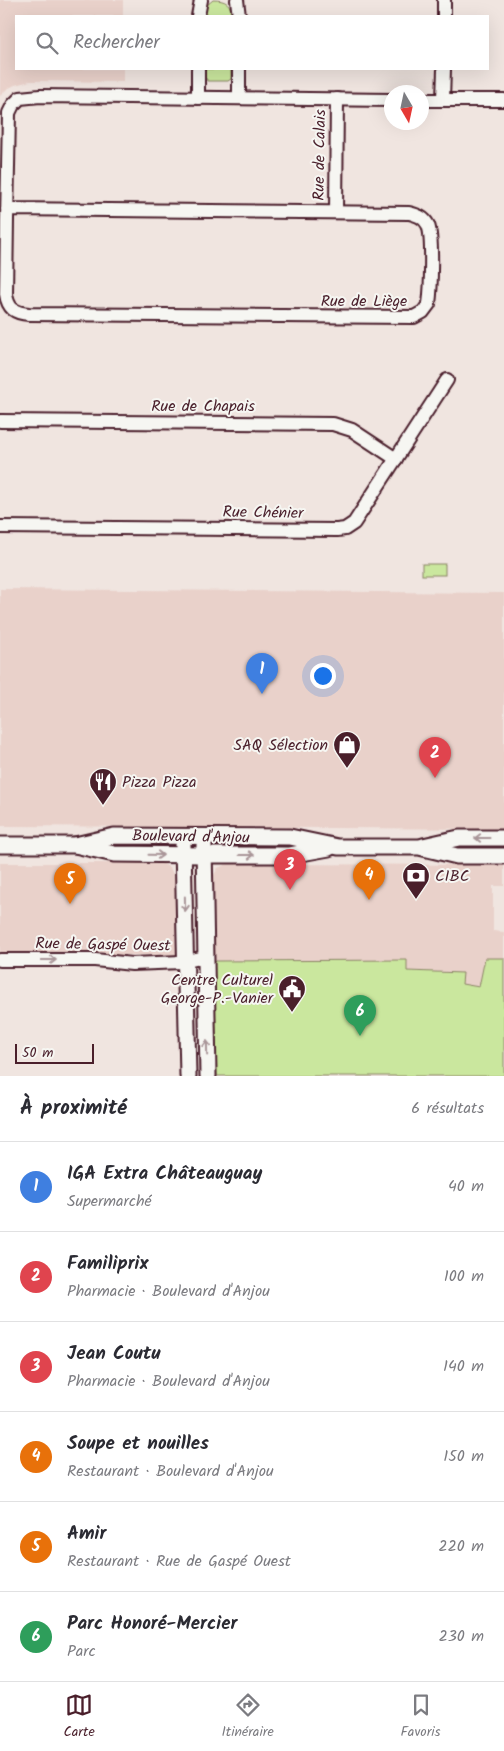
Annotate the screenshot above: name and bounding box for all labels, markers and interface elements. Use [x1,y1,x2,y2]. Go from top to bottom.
search box [15,15,489,70]
text: Rechercher [73,28,160,58]
icon: search [33,29,61,57]
north arrow [384,85,429,130]
street label: Rue de Calais [307,109,333,201]
street label: Rue de Liège [321,289,407,314]
street label: Rue de Chapais [151,394,255,419]
street label: Rue Chénier [222,500,305,526]
pin: 1 [246,653,278,694]
your location [310,663,336,689]
shop icon: SAQ Sélection [332,730,362,769]
place label: SAQ Sélection [234,733,328,758]
pin: 2 [419,737,451,778]
restaurant icon: Pizza Pizza [88,767,118,806]
place label: Pizza Pizza [122,770,197,795]
street label: Boulevard d'Anjou [132,823,250,851]
one-way arrow [474,833,490,843]
pin: 3 [274,849,306,890]
one-way arrow [148,850,164,860]
one-way arrow [238,850,255,860]
pin: 4 [353,859,385,900]
bank icon: CIBC [401,861,431,900]
pin: 5 [54,863,86,904]
place label: CIBC [435,864,469,889]
one-way arrow [180,896,189,912]
street label: Rue de Gaspé Ouest [35,931,172,959]
one-way arrow [40,955,56,965]
place label: Centre Culturel George-P.-Vanier [161,968,275,1011]
public building icon: Centre Culturel George-P.-Vanier [277,974,307,1013]
pin: 6 [344,995,376,1036]
one-way arrow [202,1040,212,1056]
scale bar [15,1041,94,1064]
text: 50 m [22,1042,53,1064]
text: À proximité [20,1092,127,1125]
text: 6 résultats [411,1096,484,1121]
text: IGA Extra Châteauguay [67,1159,262,1189]
text: 1 [34,1174,38,1199]
text: 40 m [448,1174,484,1199]
text: Supermarché [67,1189,152,1214]
text: Familiprix [67,1249,149,1279]
text: 2 [31,1264,41,1289]
text: 100 m [444,1264,484,1289]
text: Pharmacie · Boulevard d'Anjou [67,1279,270,1304]
text: Jean Coutu [67,1339,160,1369]
text: 3 [32,1354,40,1379]
text: 140 m [443,1354,484,1379]
text: Pharmacie · Boulevard d'Anjou [67,1369,270,1394]
text: Soupe et nouilles [67,1429,209,1459]
text: 4 [32,1444,40,1469]
text: 150 m [443,1444,484,1469]
text: Restaurant · Boulevard d'Anjou [67,1459,274,1484]
text: Amir [67,1519,106,1549]
text: 5 [32,1534,40,1559]
text: 220 m [438,1534,484,1559]
text: Restaurant · Rue de Gaspé Ouest [67,1549,291,1574]
text: Parc Honoré-Mercier [67,1609,237,1639]
text: 6 [32,1624,40,1649]
text: 230 m [438,1624,484,1649]
text: Parc [67,1639,96,1664]
tab: Carte [63,1691,95,1743]
tab: Itinéraire [222,1691,274,1743]
tab: Favoris [401,1691,441,1743]

